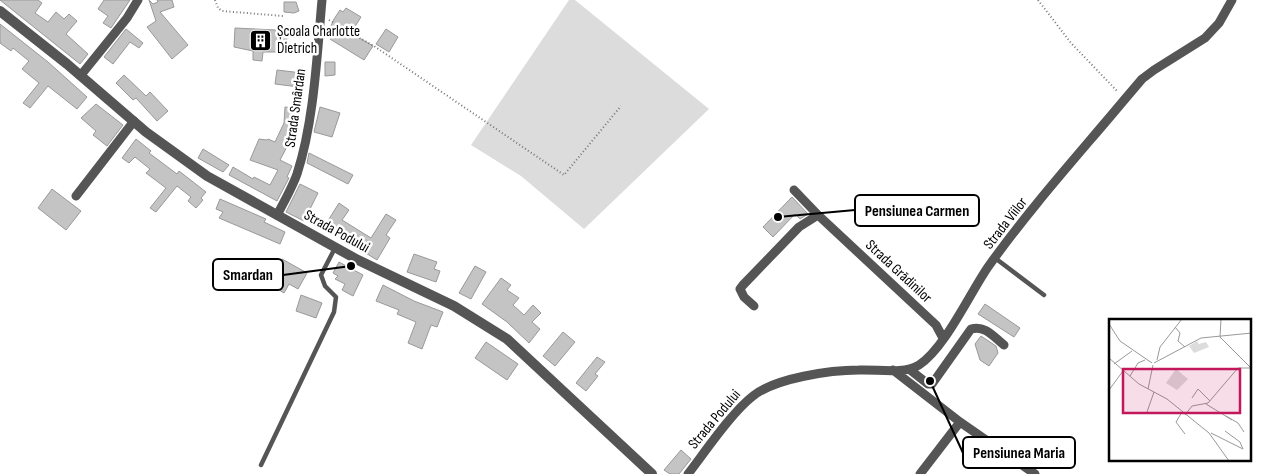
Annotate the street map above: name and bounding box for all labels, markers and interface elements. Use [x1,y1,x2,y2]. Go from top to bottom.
place label: Școala Charlotte Dietrich [277,22,360,58]
building icon: Școala Charlotte Dietrich [249,28,273,52]
street label: Strada Smârdan [281,67,310,149]
street label: Strada Viilor [979,193,1032,253]
callout: Pensiunea Carmen [855,195,979,226]
text: Pensiunea Carmen [865,202,969,221]
street label: Strada Podului [301,206,373,257]
street label: Strada Grădinilor [861,236,936,307]
callout: Smardan [213,259,283,290]
text: Smardan [223,266,273,285]
inset map [1109,319,1252,462]
street label: Strada Podului [684,385,745,453]
callout: Pensiunea Maria [963,437,1075,468]
text: Pensiunea Maria [973,444,1065,463]

